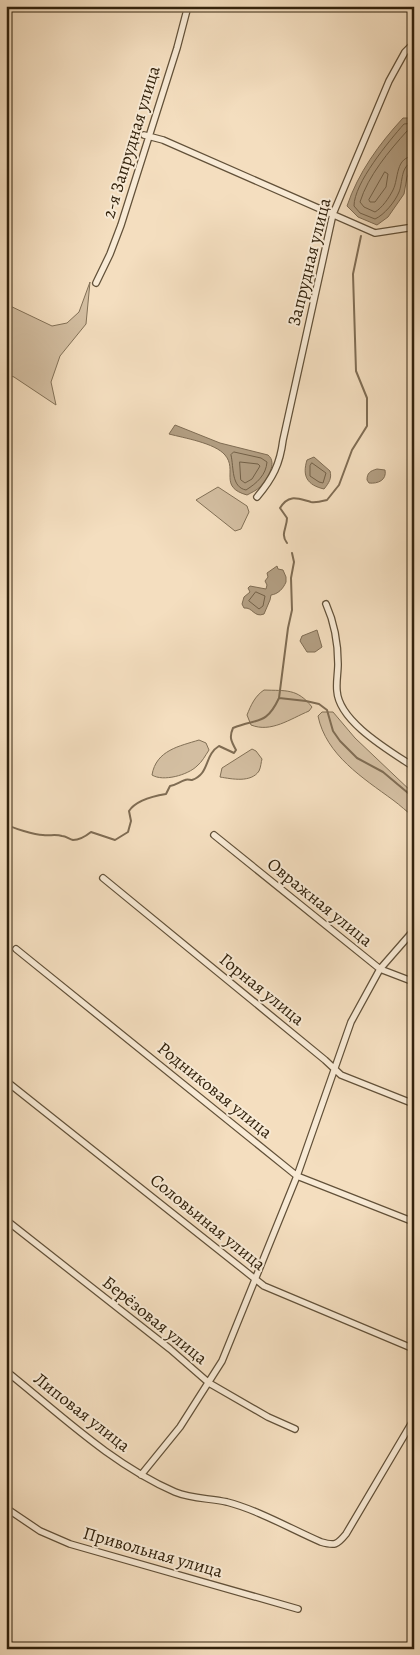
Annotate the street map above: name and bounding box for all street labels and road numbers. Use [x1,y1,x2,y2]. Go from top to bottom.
street label: 2-я Запрудная улица [96,62,166,221]
street label: Запрудная улица [281,195,337,329]
street label: Овражная улица [262,852,378,952]
street label: Горная улица [214,947,310,1031]
street label: Родниковая улица [153,1036,278,1144]
street label: Соловьиная улица [145,1168,271,1276]
street label: Берёзовая улица [98,1270,213,1370]
street label: Липовая улица [29,1367,136,1458]
street label: Привольная улица [80,1521,226,1584]

